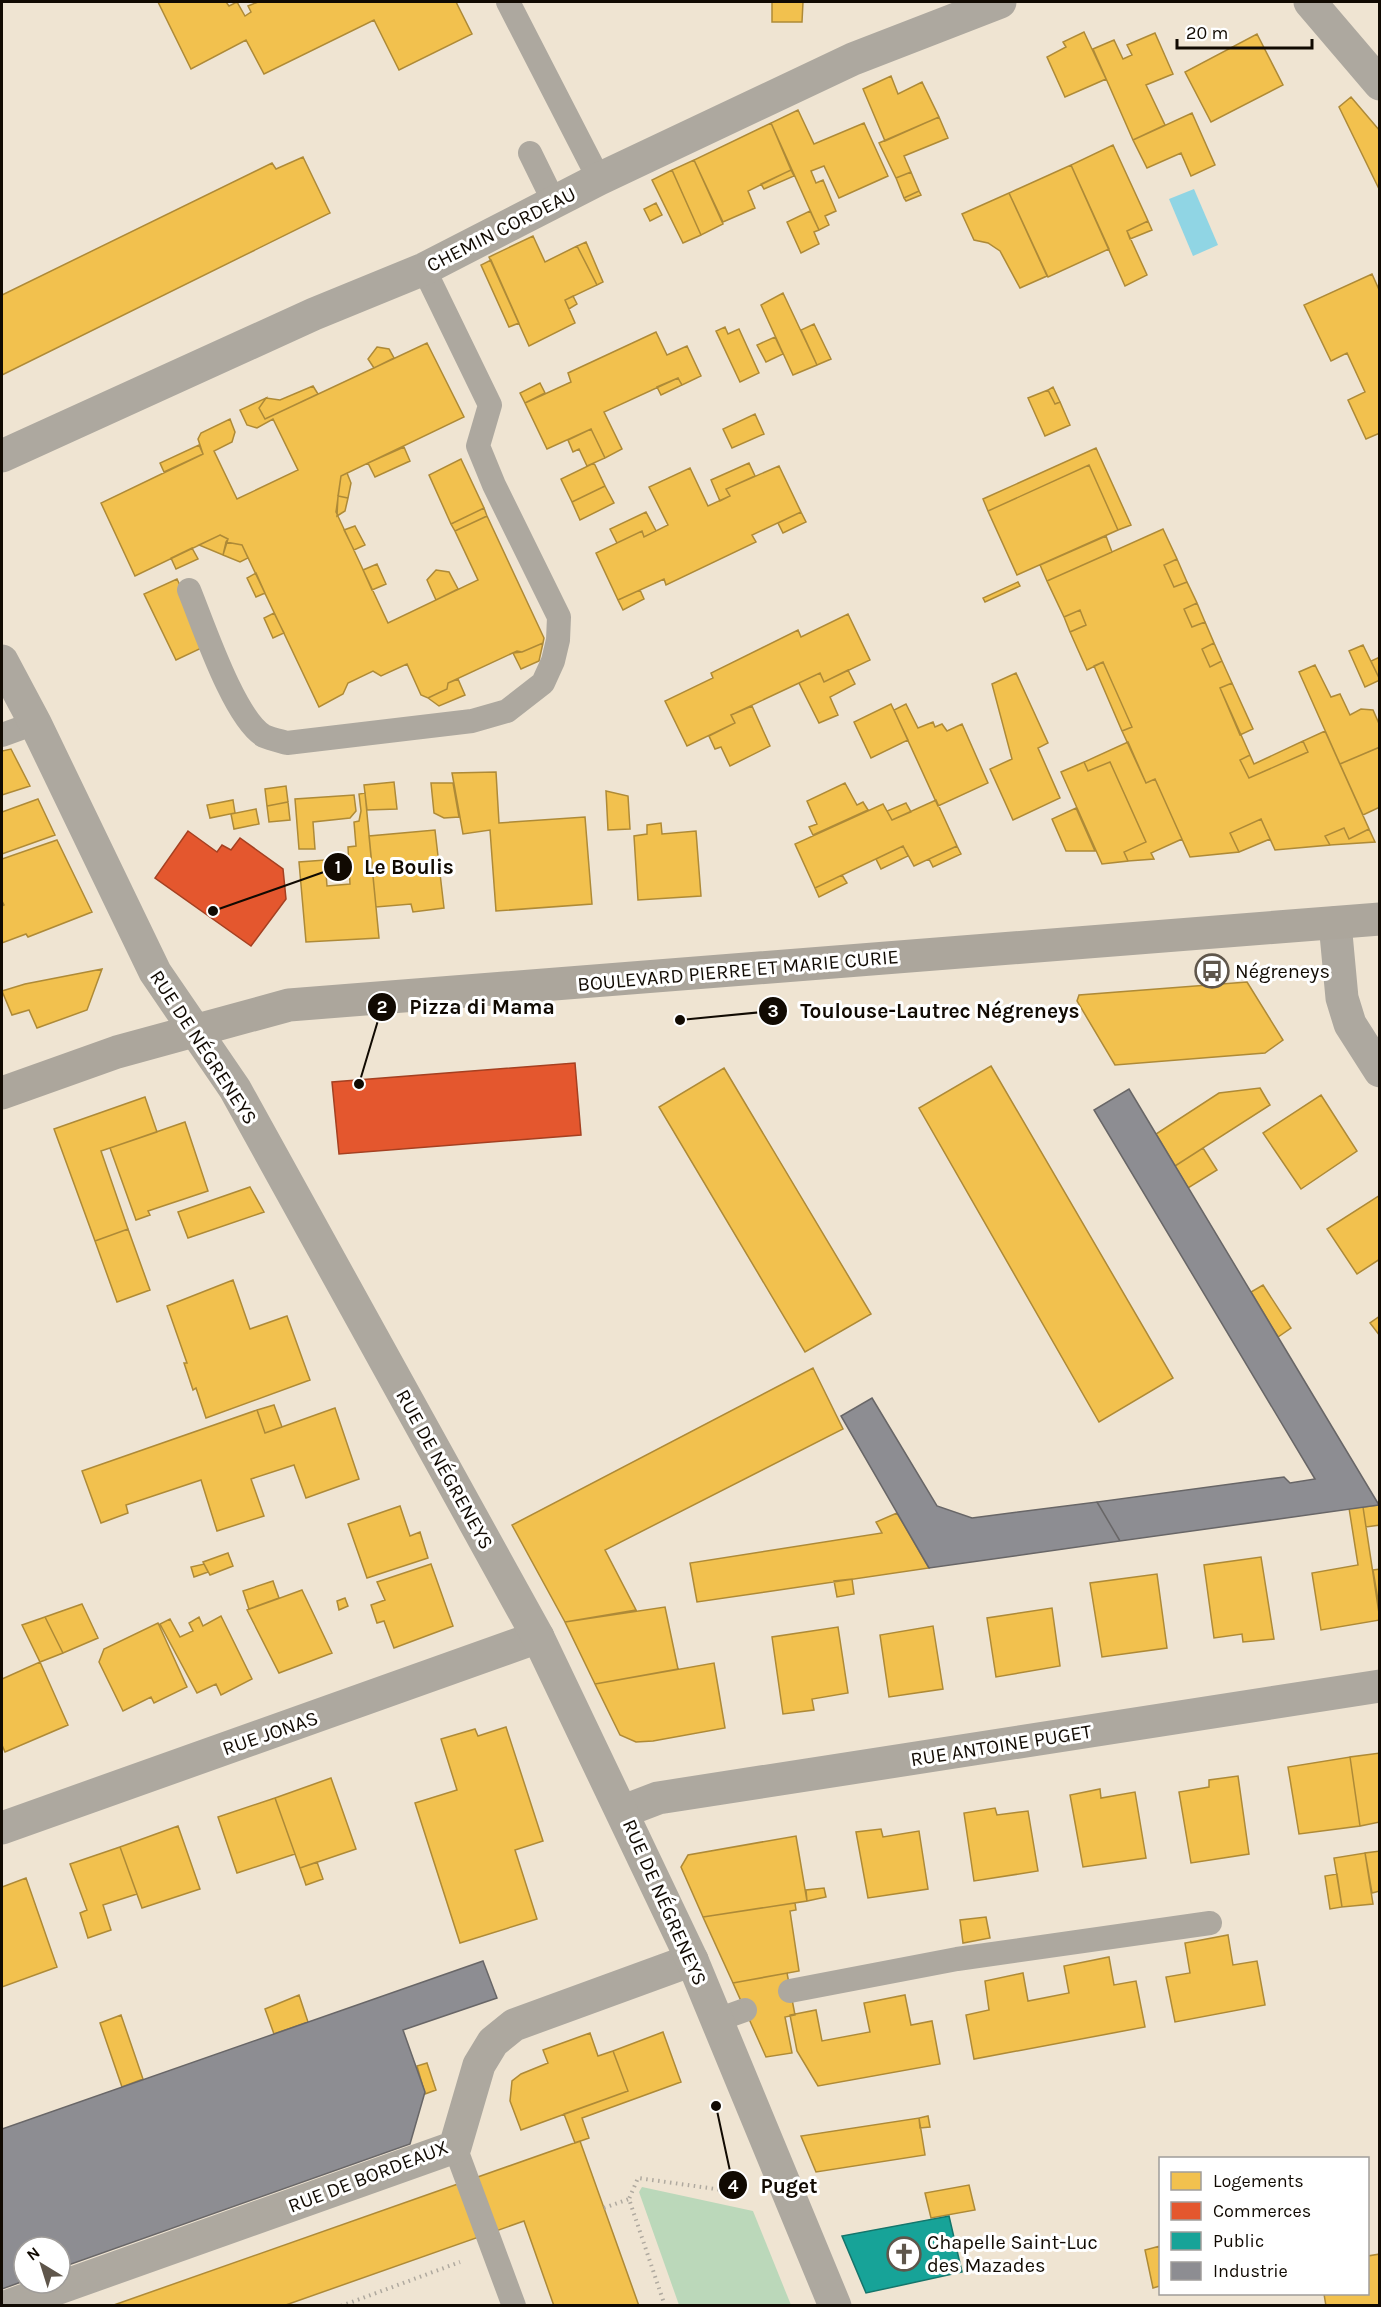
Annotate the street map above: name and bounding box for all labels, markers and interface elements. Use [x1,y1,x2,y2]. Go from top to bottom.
scale bar [1177,12,1312,50]
text: 20 m [1186,22,1228,44]
street label: CHEMIN CORDEAU [423,182,580,277]
callout: Le Boulis [323,847,466,886]
text: Le Boulis [364,855,454,879]
text: 1 [335,856,341,878]
street label: BOULEVARD PIERRE ET MARIE CURIE [576,945,900,996]
bus stop icon: Négreneys [1194,953,1230,989]
place label: Négreneys [1235,960,1330,983]
street label: RUE DE NÉGRENEYS [145,965,263,1129]
callout: Pizza di Mama [367,987,567,1026]
callout: Toulouse-Lautrec Négreneys [758,991,1091,1030]
text: Pizza di Mama [409,995,555,1019]
text: 2 [377,996,387,1018]
text: Toulouse-Lautrec Négreneys [800,999,1080,1023]
text: 3 [767,1000,779,1022]
street label: RUE DE NÉGRENEYS [391,1385,499,1553]
street label: RUE JONAS [219,1706,321,1761]
street label: RUE ANTOINE PUGET [909,1720,1093,1771]
street label: RUE DE NÉGRENEYS [618,1815,712,1989]
street label: RUE DE BORDEAUX [285,2135,452,2218]
legend [1159,2157,1369,2295]
callout: Puget [718,2166,829,2205]
text: Logements [1213,2170,1304,2192]
text: Puget [761,2174,818,2198]
text: 4 [728,2175,739,2197]
text: Commerces [1213,2200,1311,2222]
text: Public [1213,2230,1264,2252]
place label: Chapelle Saint-Luc des Mazades [927,2231,1098,2277]
north arrow [12,2235,72,2295]
church icon: Chapelle Saint-Luc des Mazades [886,2236,922,2272]
text: N [23,2243,43,2265]
text: Industrie [1213,2260,1288,2282]

